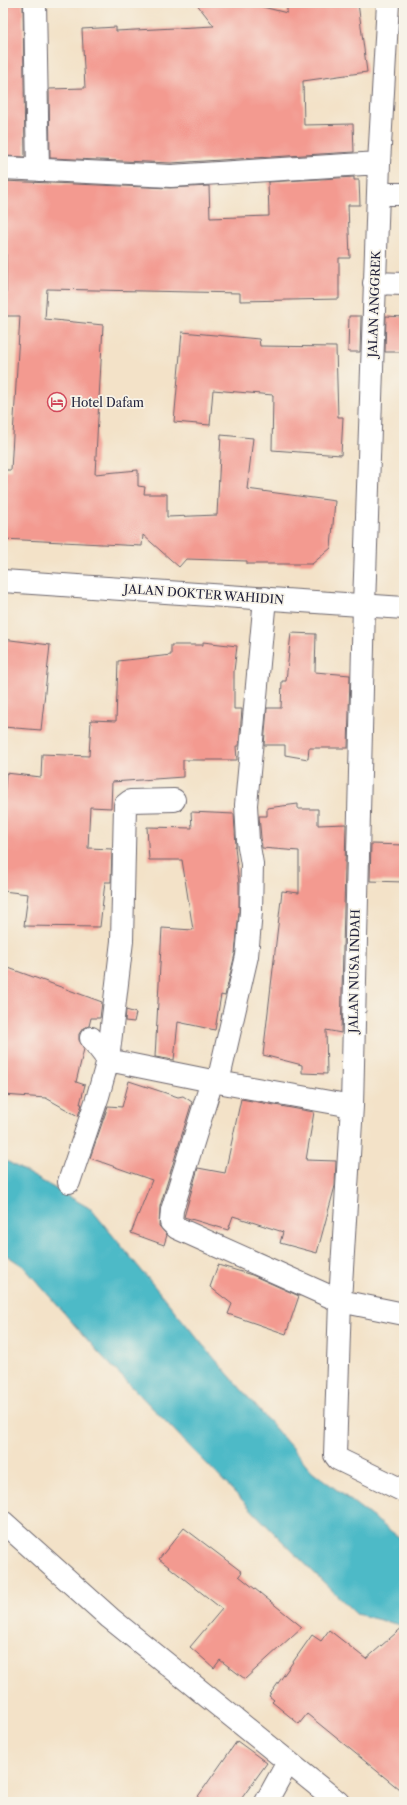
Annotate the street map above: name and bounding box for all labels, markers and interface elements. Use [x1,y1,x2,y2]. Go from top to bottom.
street label: JALAN ANGGREK [365,250,383,360]
hotel icon: Hotel Dafam [46,391,68,413]
place label: Hotel Dafam [71,395,144,410]
street label: JALAN DOKTER WAHIDIN [122,581,285,607]
street label: JALAN NUSA INDAH [345,909,363,1035]

